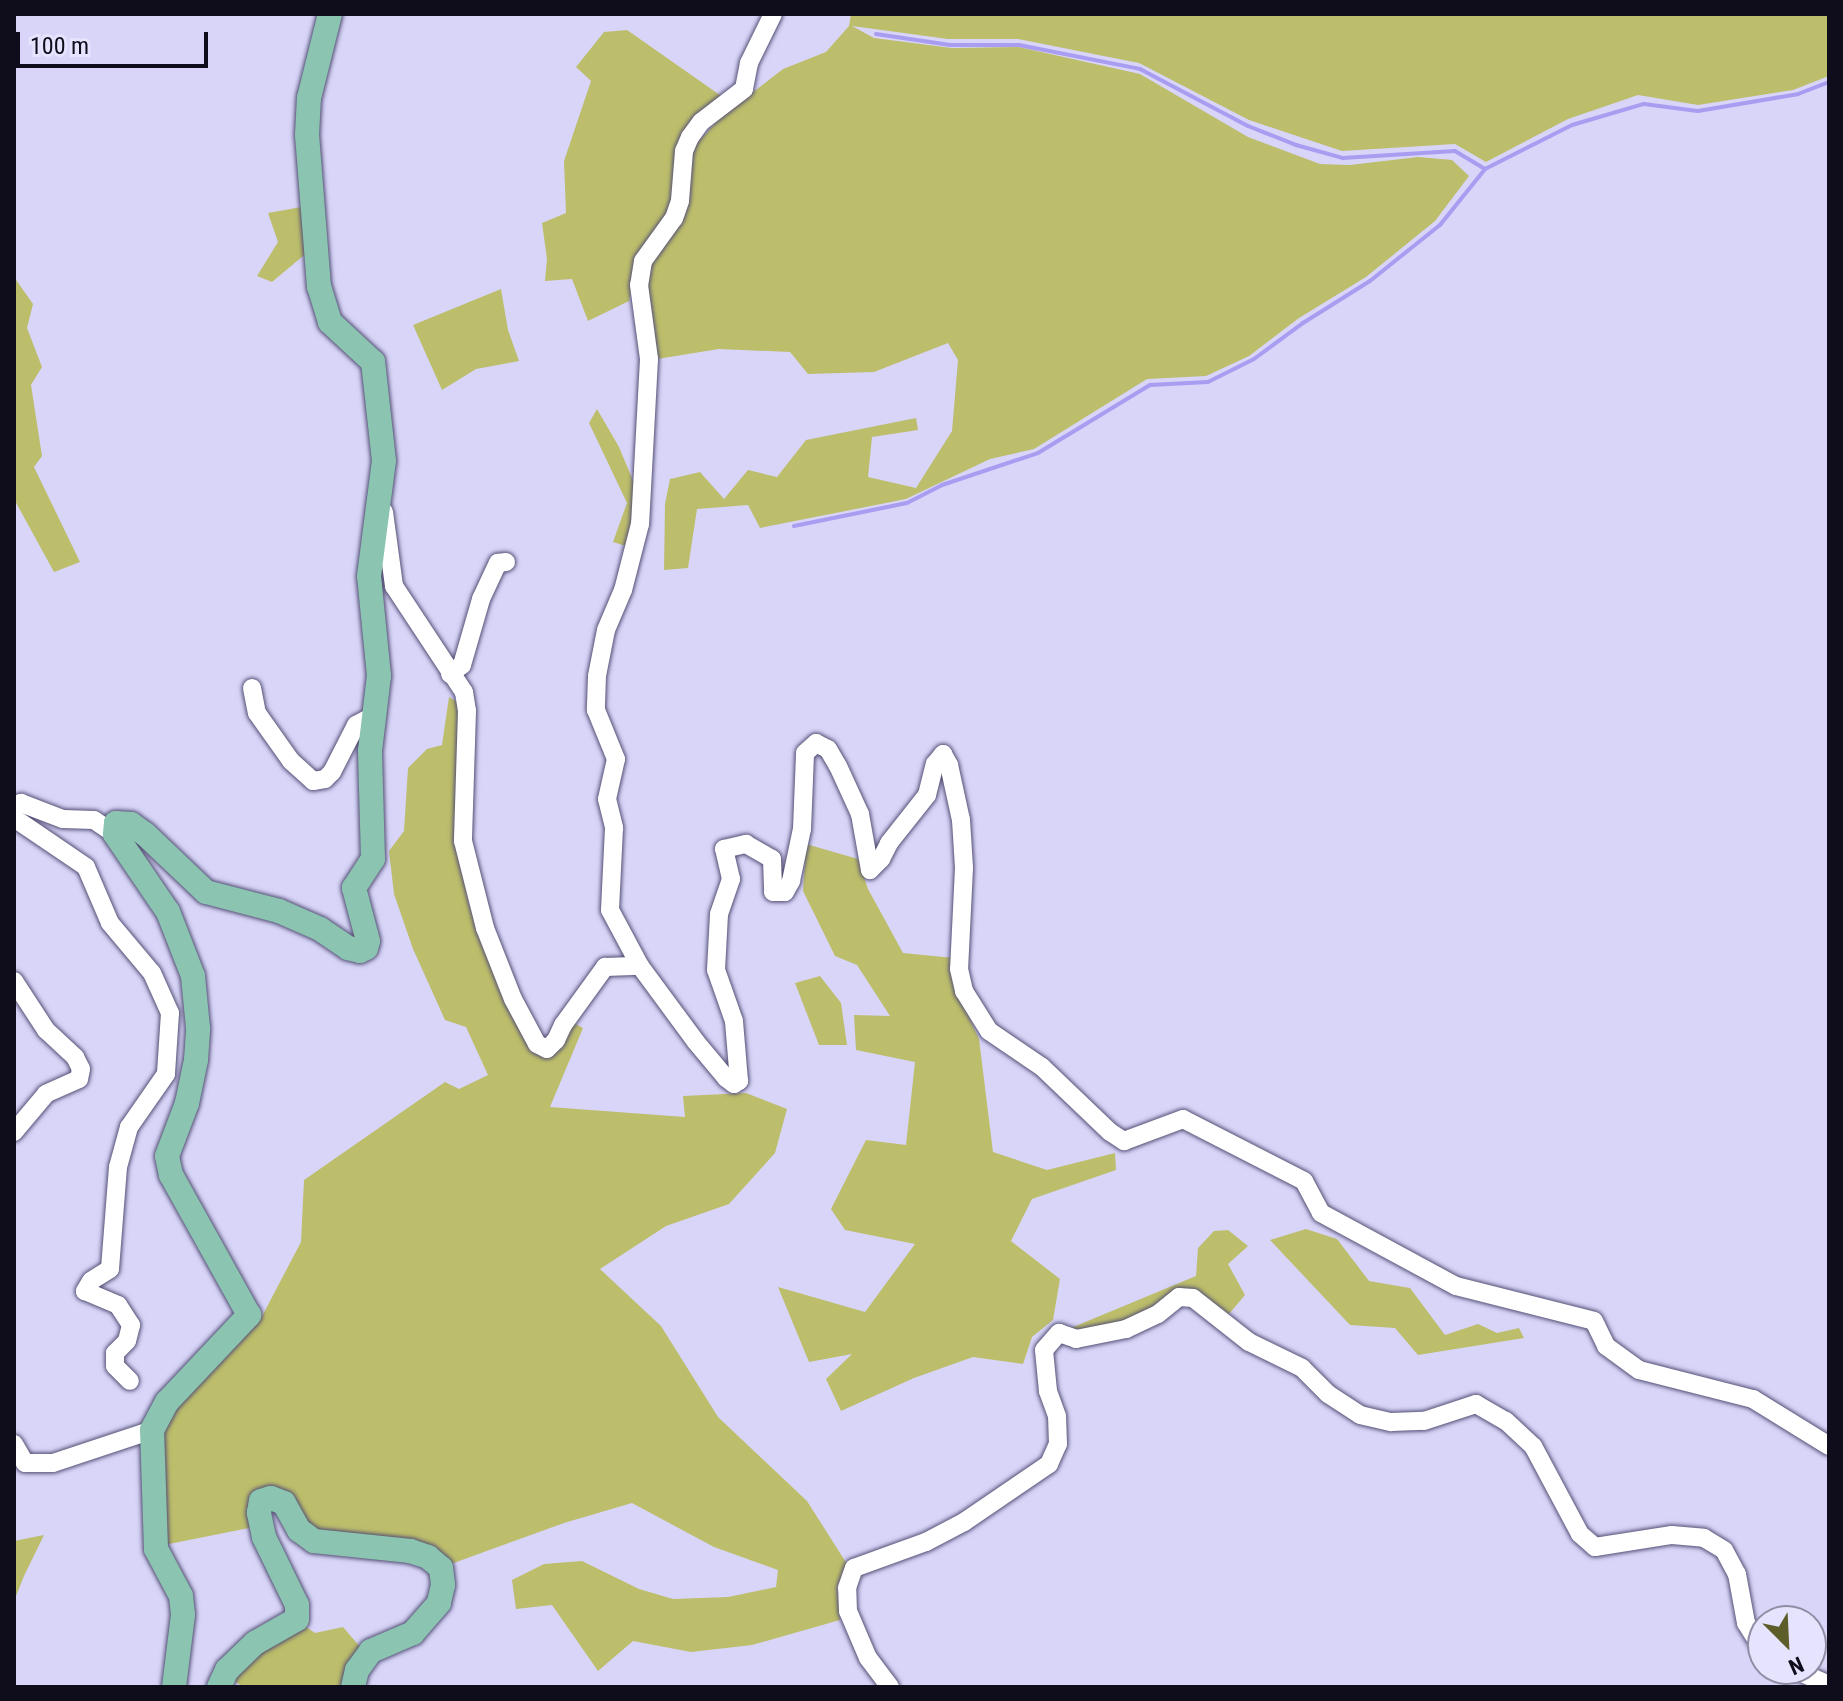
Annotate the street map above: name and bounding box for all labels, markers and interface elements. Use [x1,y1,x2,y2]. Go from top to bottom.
scale bar [20,16,212,66]
text: 100 m [30,32,89,60]
north arrow [1747,1605,1827,1685]
text: N [1785,1651,1807,1680]

